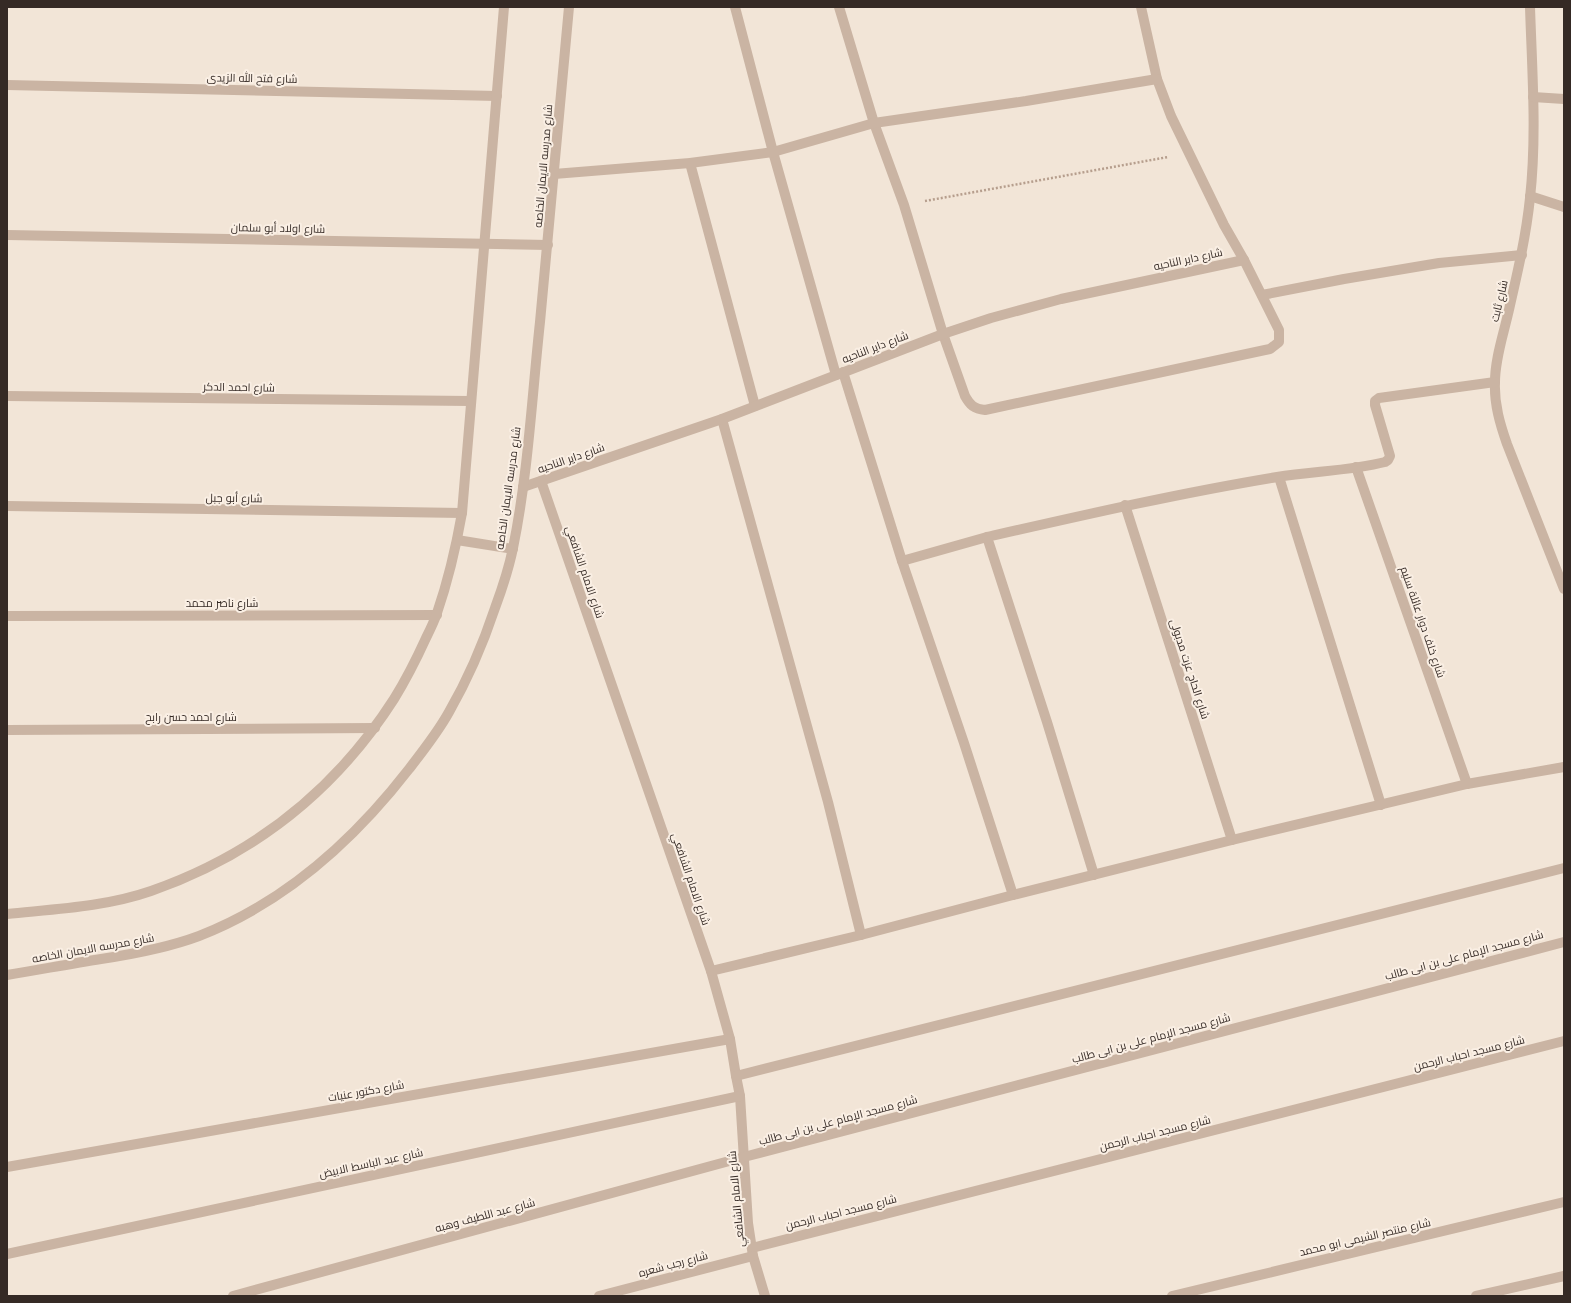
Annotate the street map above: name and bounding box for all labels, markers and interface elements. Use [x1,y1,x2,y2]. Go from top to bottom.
street label: شارع فتح الله الزيدى [207,69,297,87]
street label: شارع مدرسه الايمان الخاصه [532,104,556,228]
street label: شارع اولاد أبو سلمان [231,220,325,237]
street label: شارع داير الناحيه [1152,246,1224,274]
street label: شارع ثابت [1488,279,1512,323]
street label: شارع داير الناحيه [840,329,911,367]
street label: شارع احمد الدكر [202,380,275,396]
street label: شارع مدرسه الايمان الخاصه [493,426,525,551]
street label: شارع داير الناحيه [536,441,607,477]
street label: شارع أبو جبل [206,491,262,506]
street label: شارع الامام الشافعي [561,524,606,621]
street label: شارع خلف دوار عائلة سليم [1396,565,1448,680]
street label: شارع ناصر محمد [186,597,258,611]
street label: شارع الحاج عزت مدبولى [1166,617,1212,721]
street label: شارع احمد حسن رابح [145,711,237,725]
street label: شارع الامام الشافعي [667,831,712,928]
street label: شارع مسجد الإمام على بن ابى طالب [1383,928,1545,984]
street label: شارع مدرسه الايمان الخاصه [31,931,155,967]
street label: شارع مسجد الإمام على بن ابى طالب [1070,1011,1232,1067]
street label: شارع مسجد احباب الرحمن [1412,1033,1526,1075]
street label: شارع دكتور عنيات [327,1078,405,1106]
street label: شارع مسجد الإمام على بن ابى طالب [757,1093,919,1149]
street label: شارع مسجد احباب الرحمن [1098,1113,1212,1155]
street label: شارع عبد الباسط الابيض [318,1146,425,1182]
street label: شارع الامام الشافعي [726,1150,749,1248]
street label: شارع مسجد احباب الرحمن [784,1192,898,1234]
street label: شارع عبد اللطيف وهبه [434,1196,537,1236]
street label: شارع منتصر الشيمى ابو محمد [1298,1216,1432,1260]
street label: شارع رجب شعره [637,1249,709,1281]

